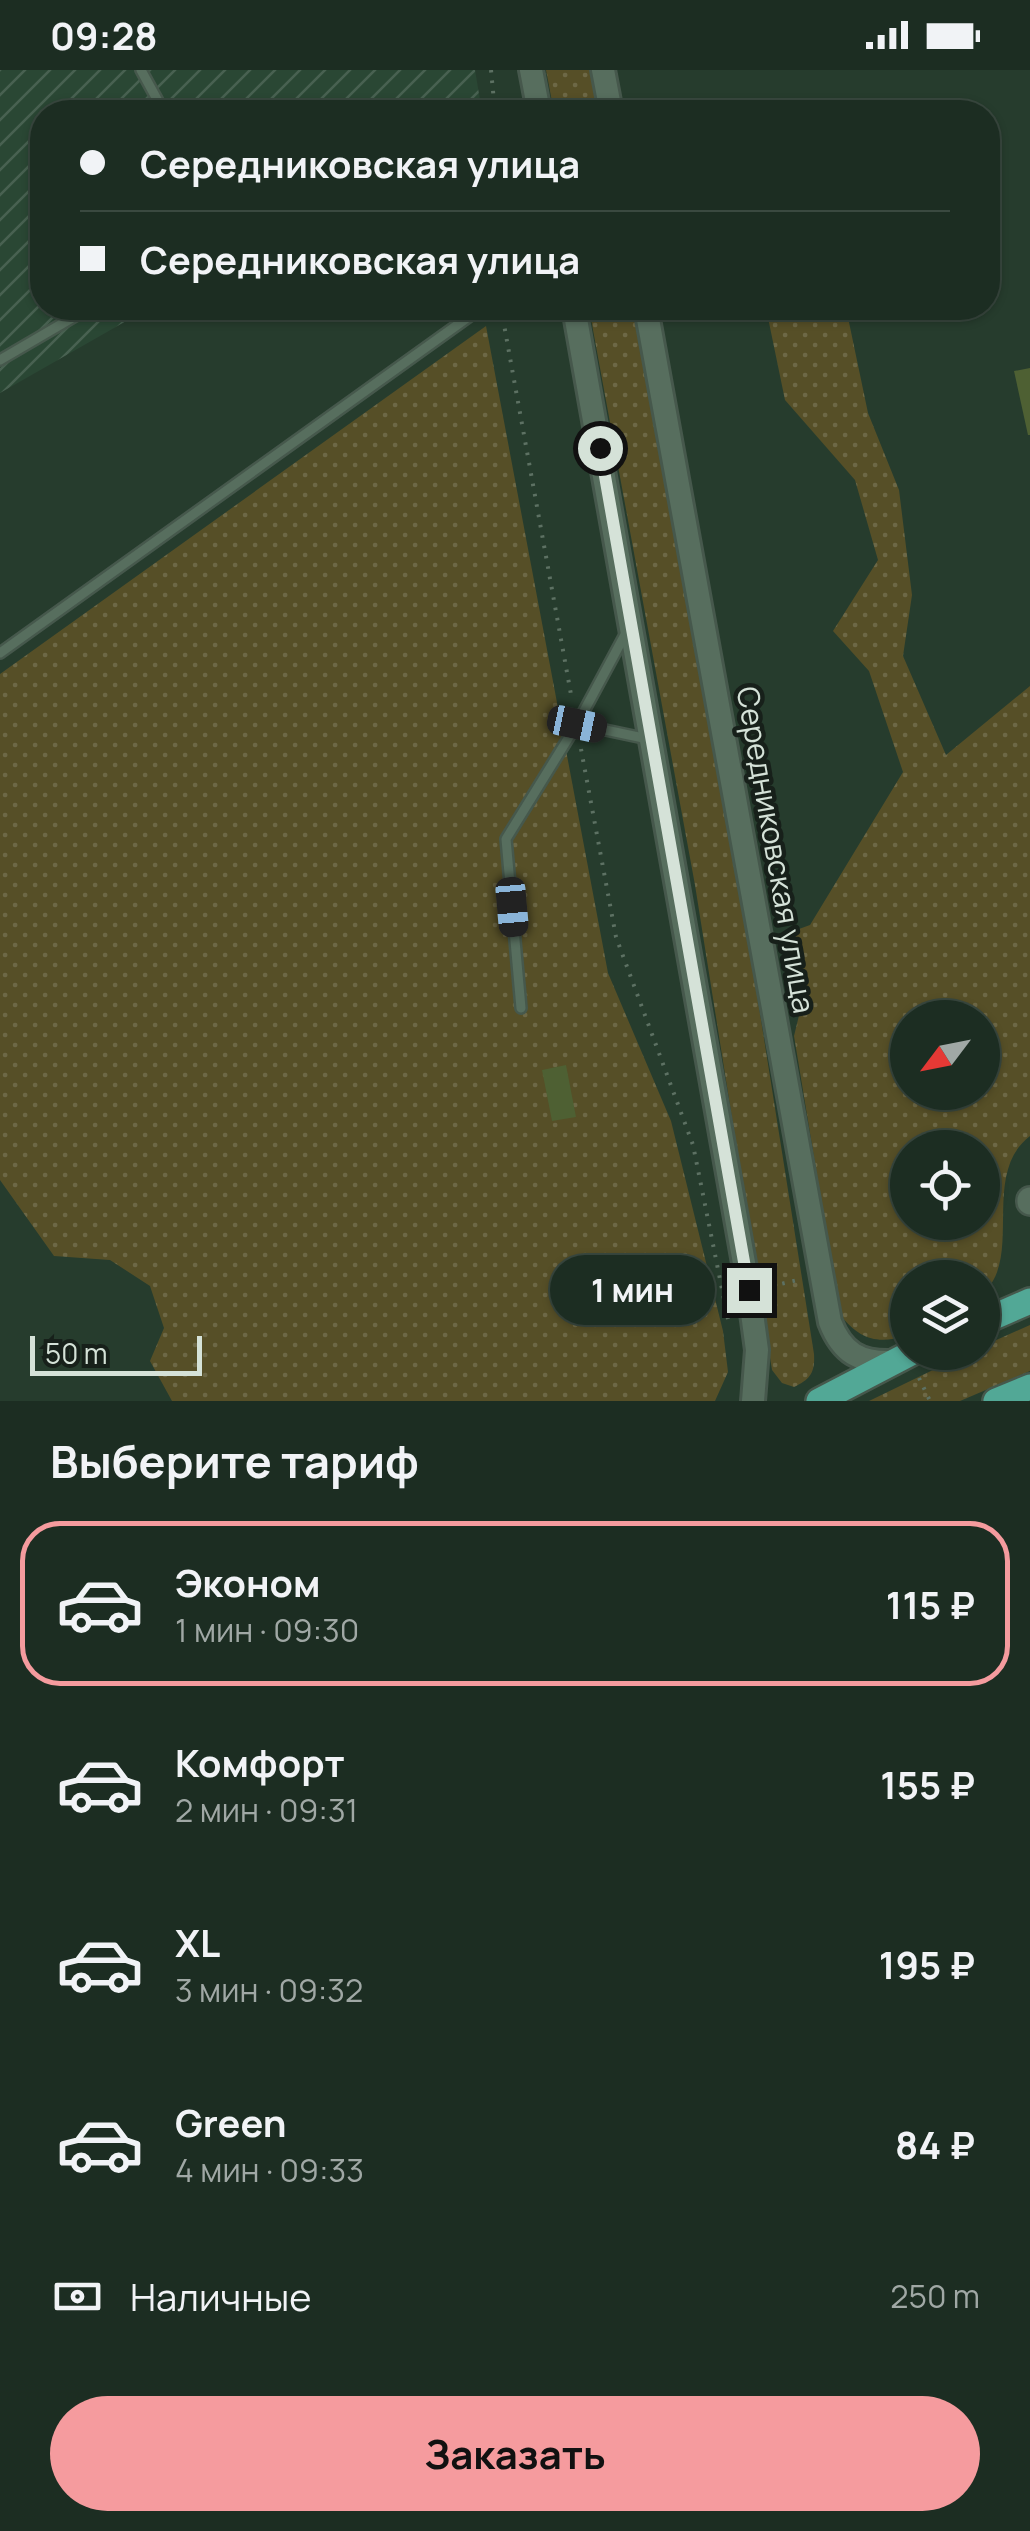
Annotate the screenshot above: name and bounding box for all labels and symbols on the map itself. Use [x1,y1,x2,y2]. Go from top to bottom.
route start [578,426,623,471]
street label: Середниковская улица [728,683,825,1016]
car [545,703,609,745]
car [494,876,530,938]
north arrow [890,1000,1000,1110]
callout: 1 мин [549,1255,714,1325]
route end [727,1268,772,1313]
scale bar [30,1331,202,1376]

